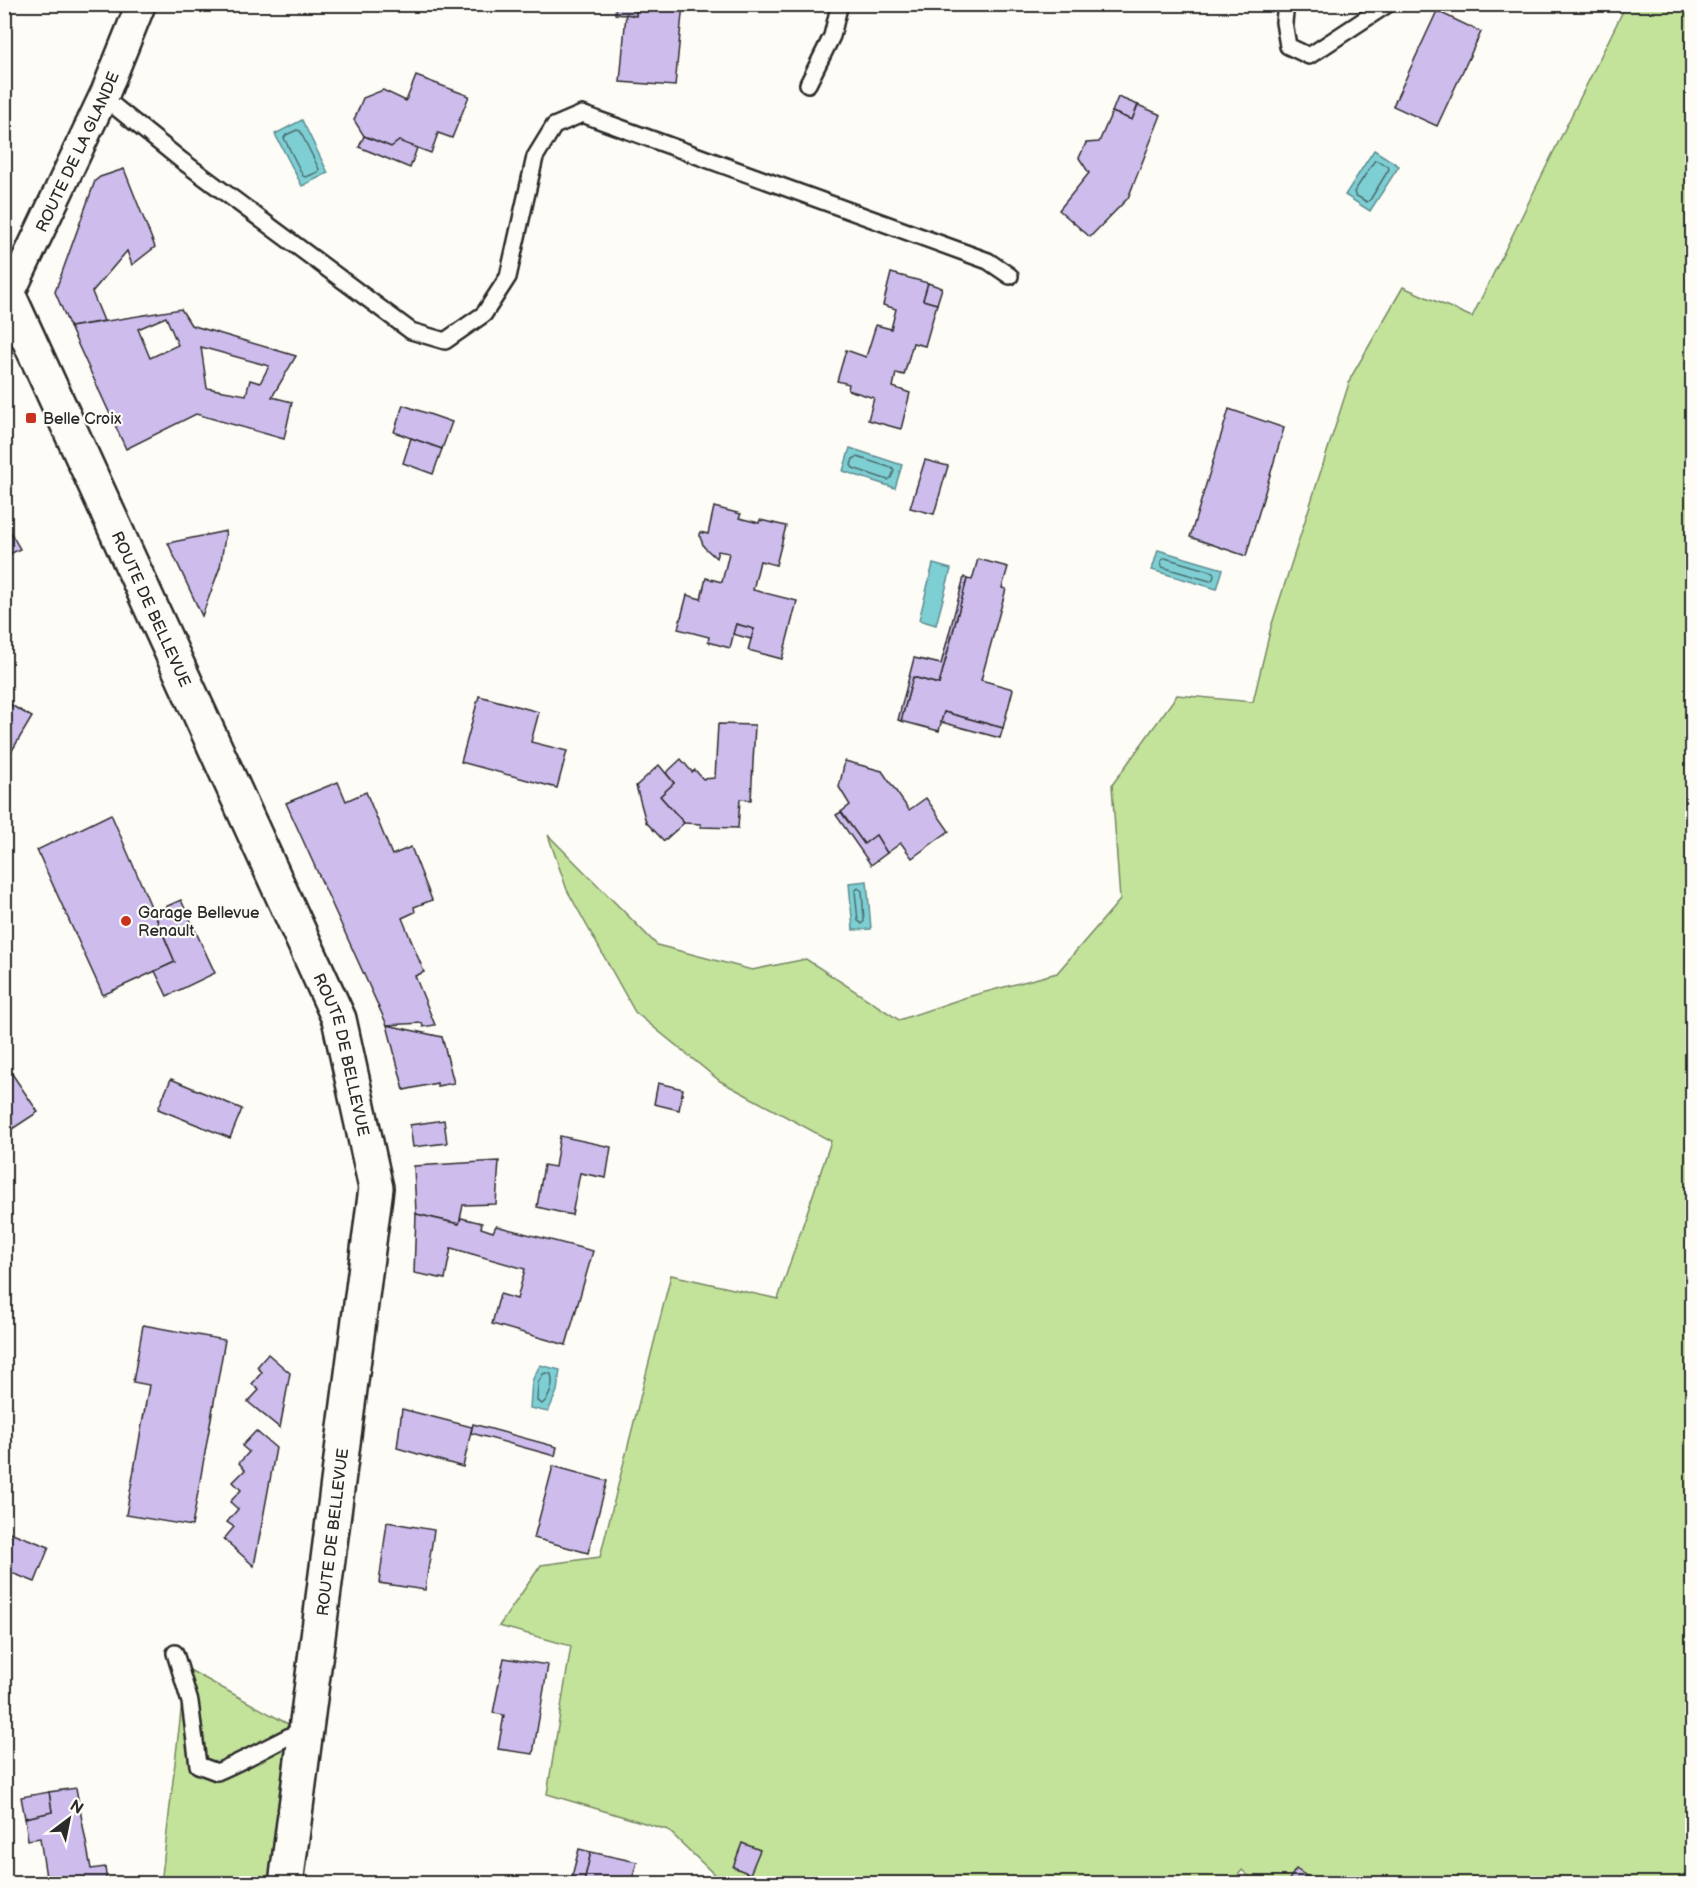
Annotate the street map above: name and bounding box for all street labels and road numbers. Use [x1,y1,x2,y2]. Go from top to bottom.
street label: ROUTE DE LA GLANDE [33,69,124,235]
street label: ROUTE DE BELLEVUE [107,529,194,690]
street label: ROUTE DE BELLEVUE [309,971,372,1138]
street label: ROUTE DE BELLEVUE [314,1447,353,1617]

